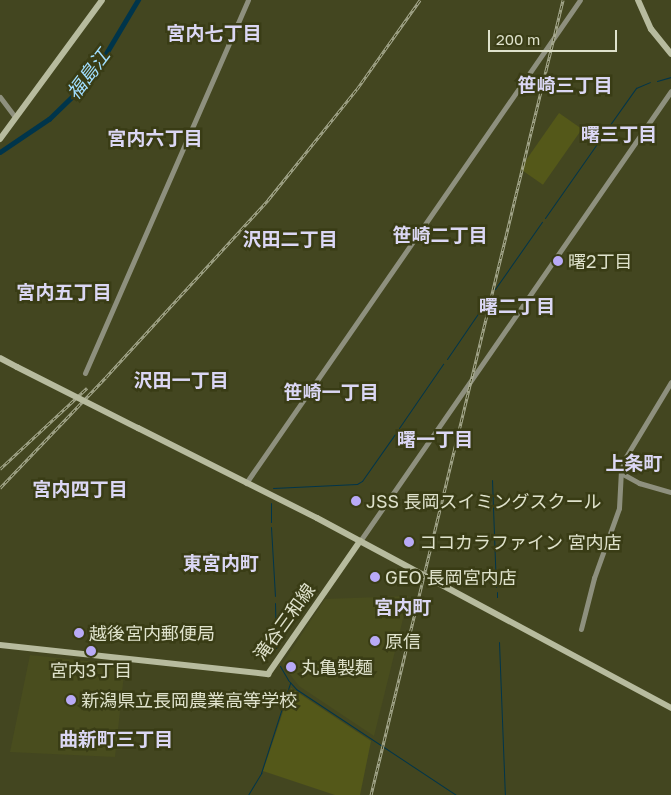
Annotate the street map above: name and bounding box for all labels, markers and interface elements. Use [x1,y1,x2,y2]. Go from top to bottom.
scale bar [491,20,620,52]
district label: 宮内七丁目 [167,22,261,44]
text: 200 m [496,30,540,48]
water label: 福島江 [62,44,114,104]
district label: 笹崎三丁目 [518,74,612,96]
district label: 曙三丁目 [581,123,657,145]
district label: 宮内六丁目 [108,127,202,149]
district label: 笹崎二丁目 [393,224,487,246]
district label: 沢田二丁目 [243,228,337,250]
place label: 曙2丁目 [568,250,632,272]
marker: 曙2丁目 [552,255,564,267]
district label: 宮内五丁目 [17,281,111,303]
district label: 曙二丁目 [479,295,555,317]
district label: 沢田一丁目 [134,369,228,391]
district label: 笹崎一丁目 [284,381,378,403]
district label: 曙一丁目 [397,428,473,450]
district label: 上条町 [606,452,662,474]
district label: 宮内四丁目 [33,478,127,500]
place label: JSS 長岡スイミングスクール [366,490,602,512]
marker: JSS 長岡スイミングスクール [350,495,362,507]
place label: ココカラファイン 宮内店 [419,531,621,553]
marker: ココカラファイン 宮内店 [403,536,415,548]
district label: 東宮内町 [183,552,259,574]
place label: GEO 長岡宮内店 [385,566,516,588]
marker: GEO 長岡宮内店 [369,571,381,583]
street label: 滝谷三和線 [249,579,319,665]
district label: 宮内町 [375,596,431,618]
place label: 越後宮内郵便局 [89,622,215,644]
marker: 越後宮内郵便局 [73,627,85,639]
place label: 原信 [385,630,421,652]
marker: 原信 [369,635,381,647]
marker: 宮内3丁目 [85,645,97,657]
place label: 丸亀製麺 [301,656,373,678]
place label: 宮内3丁目 [50,659,132,681]
marker: 丸亀製麺 [285,661,297,673]
place label: 新潟県立長岡農業高等学校 [81,689,297,711]
marker: 新潟県立長岡農業高等学校 [65,694,77,706]
district label: 曲新町三丁目 [59,728,173,750]

